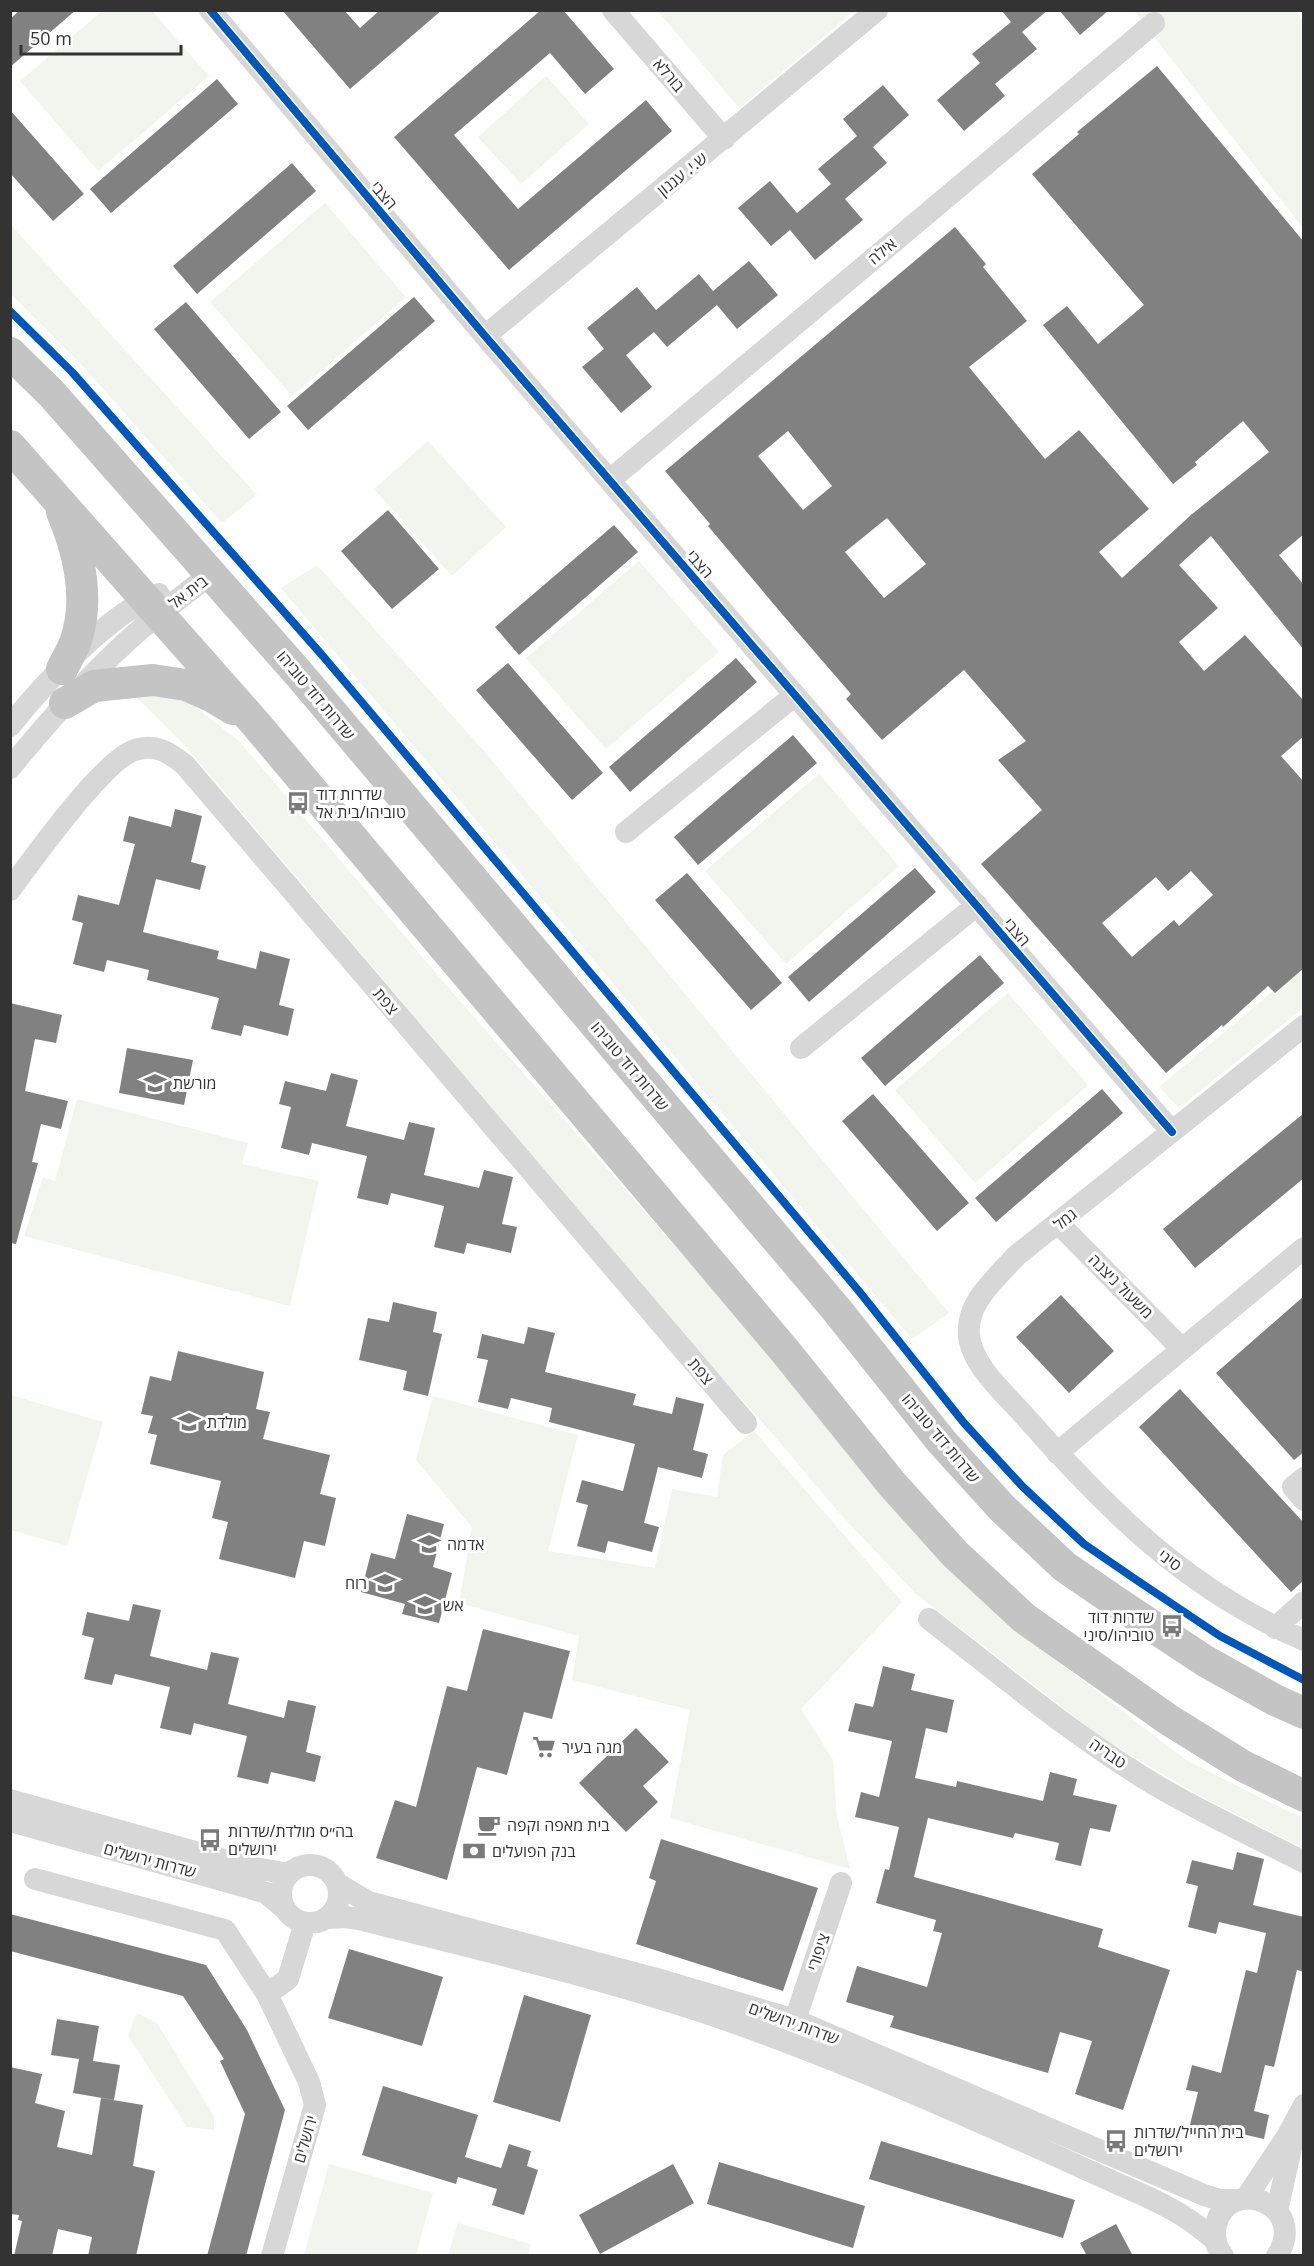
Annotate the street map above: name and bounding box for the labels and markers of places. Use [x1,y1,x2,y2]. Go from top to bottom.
place label: שדרות דוד טוביהו/בית אל [316,783,406,823]
bus stop icon: שדרות דוד טוביהו/בית אל [285,790,311,816]
school or university icon: מורשת [142,1070,168,1096]
place label: מורשת [173,1072,216,1094]
school or university icon: מולדת [176,1409,202,1435]
place label: מולדת [207,1411,247,1433]
school or university icon: אדמה [416,1531,442,1557]
place label: אדמה [447,1533,484,1555]
school or university icon: רוח [372,1570,398,1596]
place label: רוח [345,1572,367,1594]
school or university icon: אש [412,1592,438,1618]
place label: אש [443,1594,464,1616]
place label: שדרות דוד טוביהו/סיני [1084,1606,1154,1646]
bus stop icon: שדרות דוד טוביהו/סיני [1159,1613,1185,1639]
supermarket icon: מגה בעיר [531,1734,557,1760]
place label: מגה בעיר [562,1736,622,1758]
cafe icon: בית מאפה וקפה [476,1812,502,1838]
place label: בית מאפה וקפה [507,1814,610,1836]
place label: בה״ס מולדת/שדרות ירושלים [228,1820,354,1860]
bus stop icon: בה״ס מולדת/שדרות ירושלים [197,1827,223,1853]
bank icon: בנק הפועלים [461,1838,487,1864]
place label: בנק הפועלים [492,1840,576,1862]
place label: בית החייל/שדרות ירושלים [1134,2121,1244,2161]
bus stop icon: בית החייל/שדרות ירושלים [1103,2128,1129,2154]

